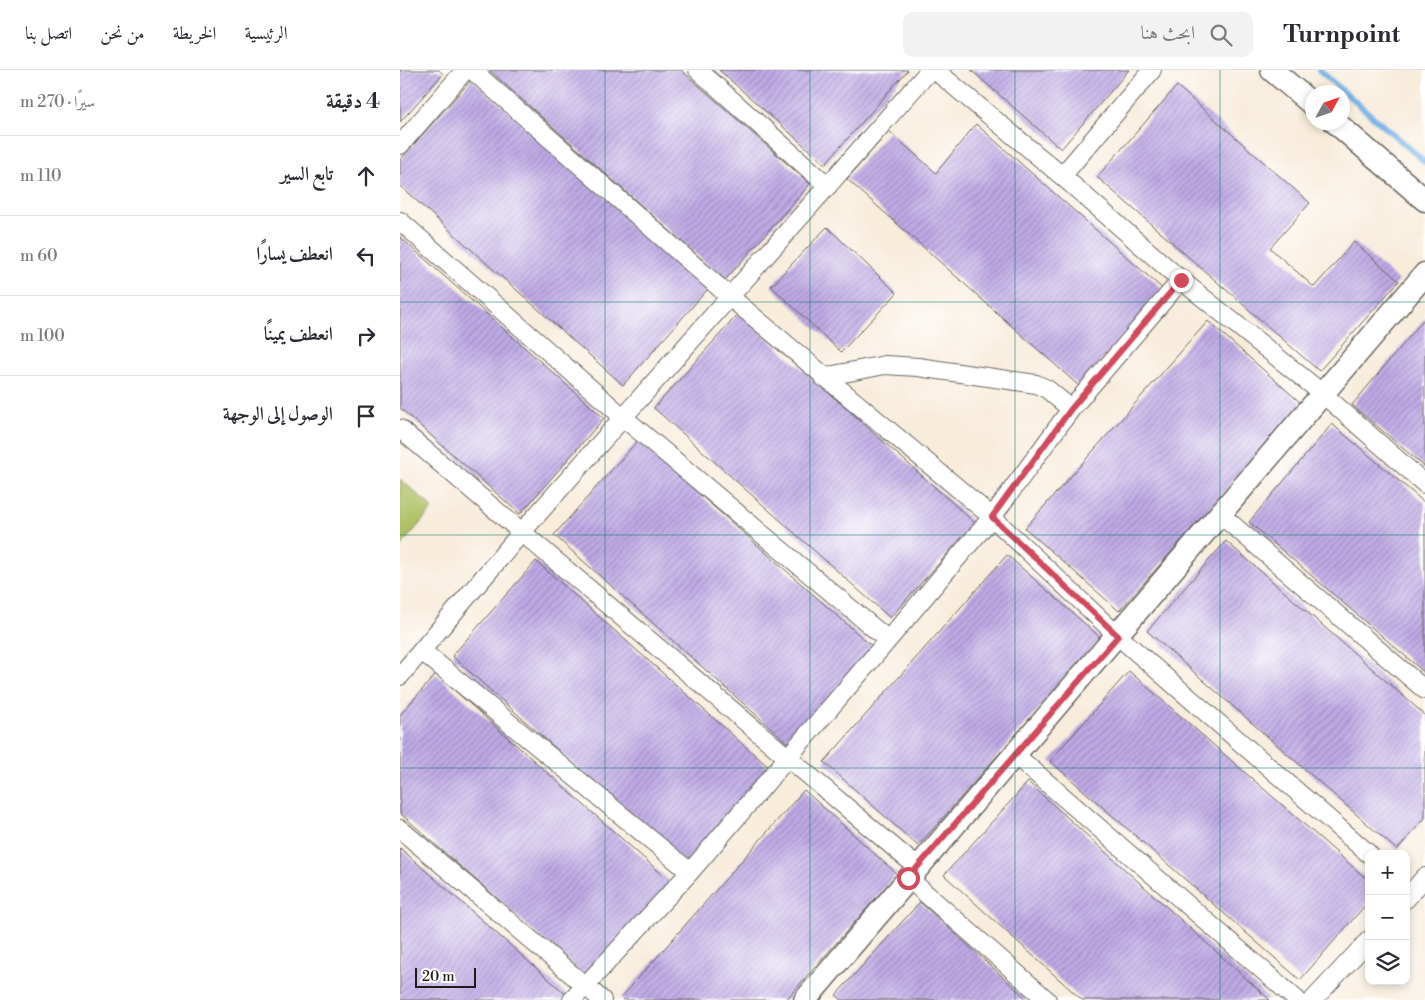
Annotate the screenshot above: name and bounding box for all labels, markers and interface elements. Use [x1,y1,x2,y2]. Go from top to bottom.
search box [903,12,1253,57]
text: Turnpoint [1283,20,1400,50]
text: ابحث هنا [1141,21,1195,45]
icon: search [1207,21,1235,49]
text: اتصل بنا [25,22,72,45]
text: من نحن [100,22,145,45]
text: الخريطة [173,22,216,45]
text: الرئيسية [244,22,288,45]
north arrow [1305,85,1350,130]
text: 4 دقيقة [326,89,380,115]
text: سيرًا · 270 m [20,92,95,112]
text: تابع السير [280,162,333,186]
icon: ahead [352,162,380,190]
text: 110 m [20,166,62,186]
text: انعطف يسارًا [256,242,333,266]
icon: left [352,242,380,270]
text: 60 m [20,246,58,266]
route end [1170,269,1193,292]
text: انعطف يمينًا [264,322,333,346]
icon: right [352,322,380,350]
text: 100 m [20,326,65,346]
text: الوصول إلى الوجهة [223,402,333,426]
icon: arrive [352,402,380,430]
map controls [1365,850,1410,985]
button: + [1365,850,1410,895]
route start [897,867,920,890]
button: − [1365,895,1410,940]
button: layers [1365,940,1410,985]
scale bar [415,965,476,988]
text: 20 m [422,968,454,986]

